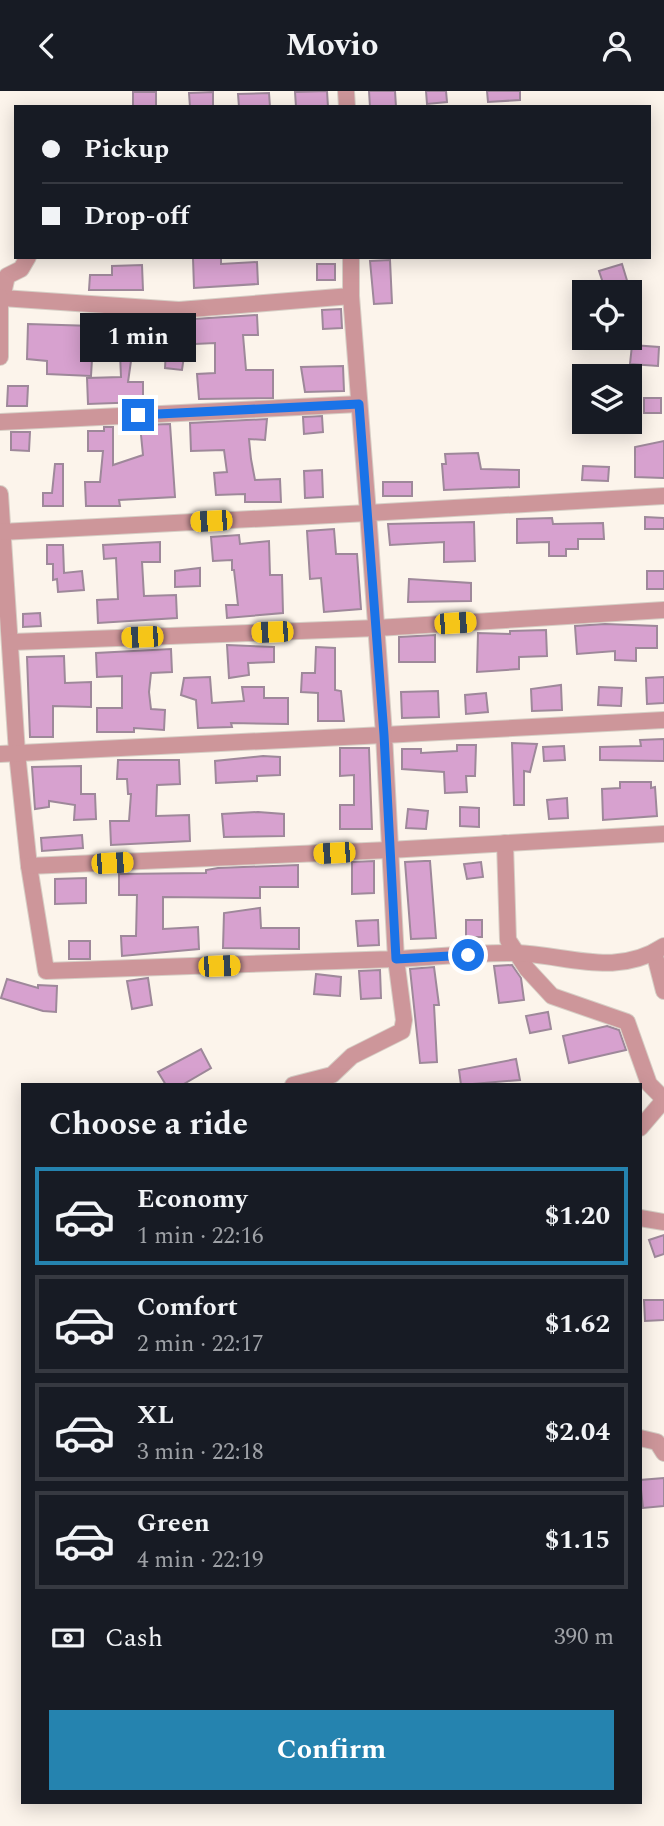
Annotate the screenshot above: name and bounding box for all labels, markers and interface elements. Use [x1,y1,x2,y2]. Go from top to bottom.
text: Movio [286,21,378,70]
icon: back [28,27,66,65]
icon: person [598,27,636,65]
text: Pickup [84,129,169,169]
text: Drop-off [84,196,189,236]
map controls [572,280,642,434]
button: locate [572,280,642,350]
callout: 1 min [80,313,196,363]
text: 1 min [107,320,169,355]
button: layers [572,364,642,434]
route end [122,399,154,431]
car [190,509,233,533]
car [434,611,477,635]
car [251,621,294,643]
car [121,626,164,648]
car [313,841,356,865]
car [91,851,134,875]
route start [452,939,484,971]
car [198,955,241,977]
text: Choose a ride [49,1100,248,1149]
text: Economy [137,1179,247,1219]
icon: car [53,1185,116,1248]
text: $1.20 [545,1196,610,1236]
text: 1 min · 22:16 [137,1219,264,1254]
text: Comfort [137,1287,238,1327]
icon: car [53,1293,116,1356]
text: $1.62 [545,1304,610,1344]
text: 2 min · 22:17 [137,1327,264,1362]
text: XL [137,1395,174,1435]
icon: car [53,1401,116,1464]
text: $2.04 [545,1412,610,1452]
text: 3 min · 22:18 [137,1435,264,1470]
text: Green [137,1503,210,1543]
icon: car [53,1509,116,1572]
text: $1.15 [545,1520,610,1560]
text: 4 min · 22:19 [137,1543,264,1578]
text: Cash [105,1618,163,1658]
icon: cash [49,1619,87,1657]
text: 390 m [554,1620,614,1655]
button: Confirm [49,1710,614,1790]

